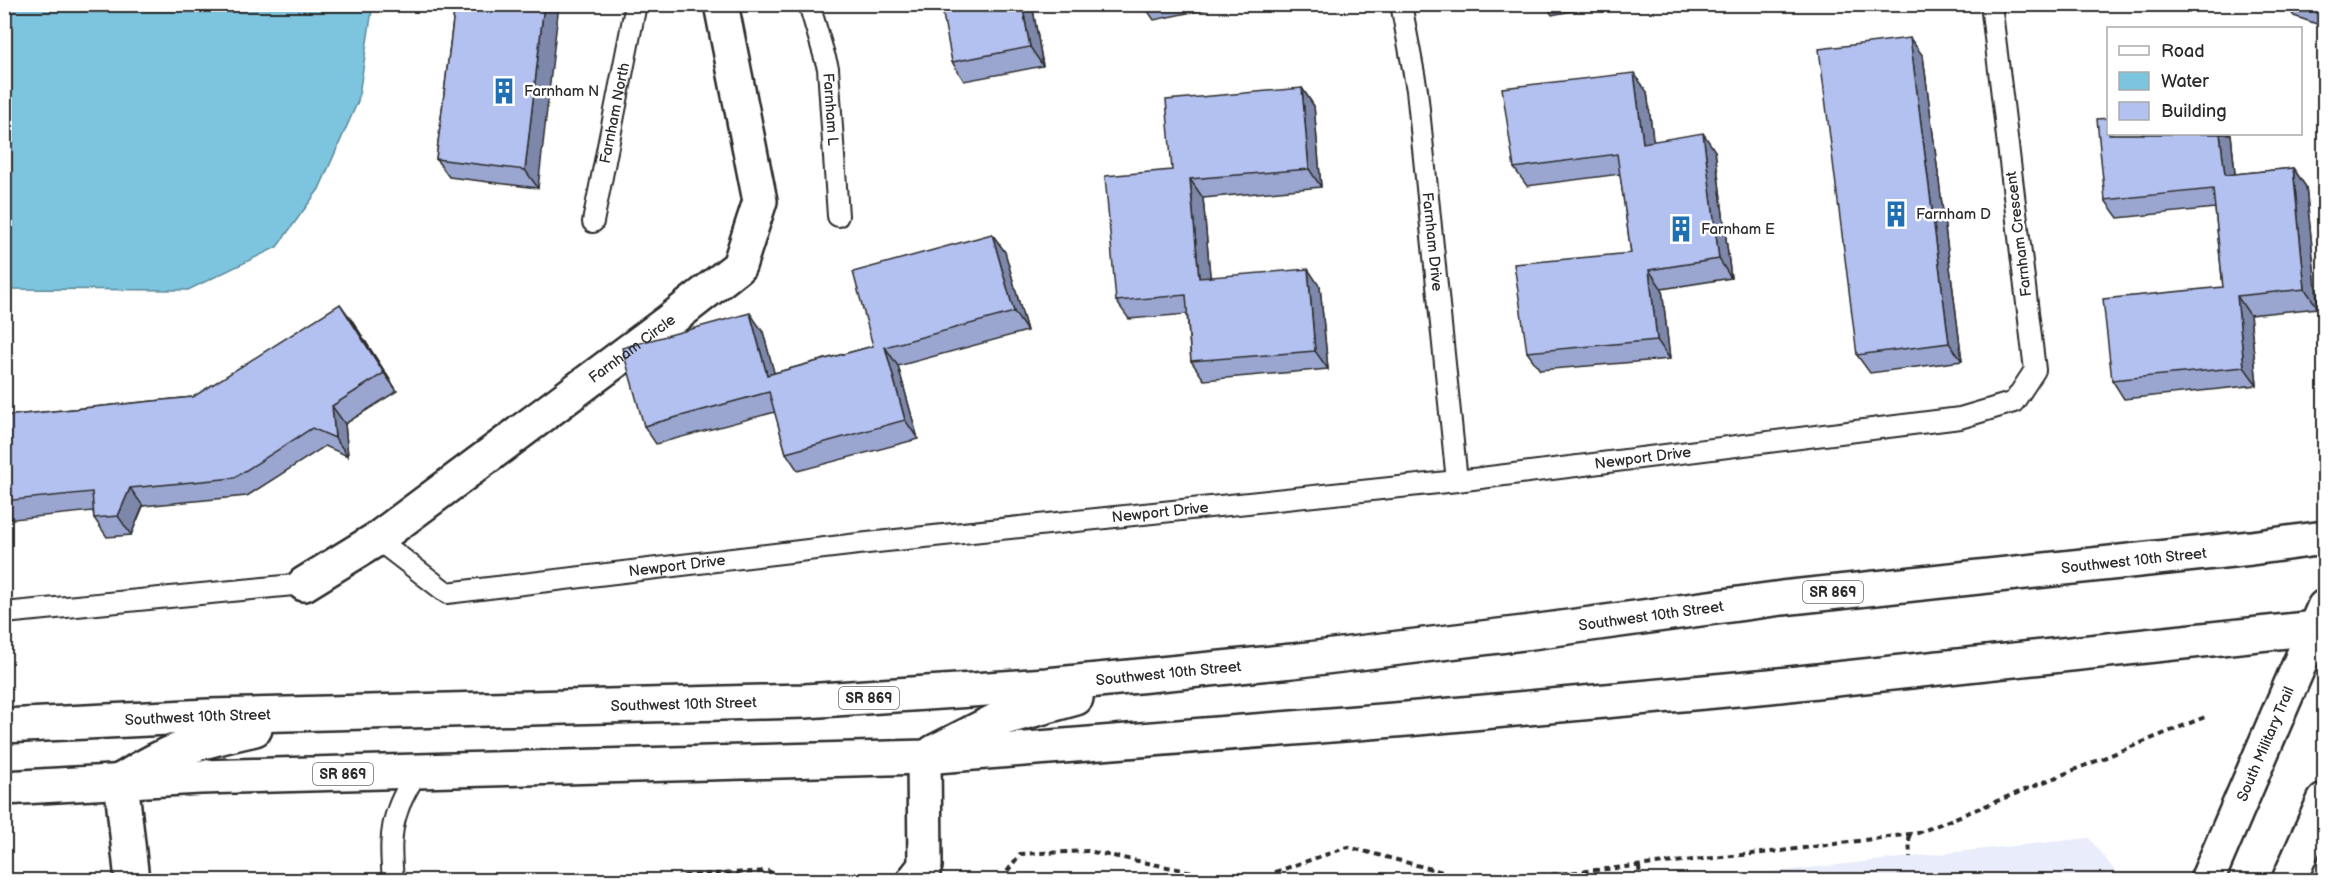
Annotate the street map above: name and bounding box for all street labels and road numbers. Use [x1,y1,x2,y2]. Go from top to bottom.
street label: Farnham North [595,61,634,165]
street label: Farnham L [819,72,843,146]
street label: Farnham Crescent [2002,170,2036,298]
street label: Farnham Drive [1418,191,1447,292]
street label: Farnham Circle [585,310,679,387]
street label: Newport Drive [1594,442,1692,473]
street label: Newport Drive [1111,498,1209,527]
street label: Southwest 10th Street [2060,543,2208,578]
street label: Newport Drive [628,550,726,581]
road number: SR 869 [1803,581,1863,603]
street label: Southwest 10th Street [1577,596,1725,635]
street label: Southwest 10th Street [1095,656,1242,690]
street label: South Military Trail [2232,684,2298,804]
road number: SR 869 [839,687,899,709]
street label: Southwest 10th Street [610,693,757,715]
street label: Southwest 10th Street [124,705,271,730]
road number: SR 869 [313,763,373,785]

